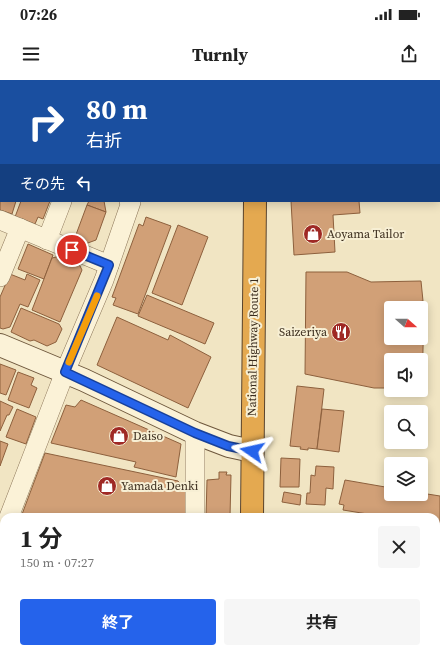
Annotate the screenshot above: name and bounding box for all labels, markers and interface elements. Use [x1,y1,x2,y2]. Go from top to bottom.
text: 07:26 [20,4,57,25]
text: Turnly [192,42,248,67]
icon: menu [20,43,42,65]
icon: share [398,43,420,65]
text: 80 m [86,90,148,128]
icon: right [20,96,72,148]
text: 右折 [86,128,122,153]
icon: left [73,172,95,194]
text: その先 [20,173,65,194]
shop icon: Aoyama Tailor [302,223,324,245]
place label: Aoyama Tailor [327,226,404,242]
pin [55,233,89,267]
icon: arrive [61,239,83,261]
street label: National Highway Route 1 [244,278,262,416]
north arrow [384,301,428,345]
map controls [384,301,428,501]
restaurant icon: Saizeriya [330,321,352,343]
place label: Saizeriya [279,324,328,340]
button: sound [384,353,428,397]
button: search [384,405,428,449]
shop icon: Daiso [108,425,130,447]
place label: Daiso [133,428,163,444]
position arrow [231,430,273,472]
button: layers [384,457,428,501]
shop icon: Yamada Denki [96,475,118,497]
place label: Yamada Denki [121,478,199,494]
text: 1 分 [20,522,62,555]
button: close [378,526,420,568]
text: 150 m · 07:27 [20,554,94,571]
button: 終了 [20,599,216,645]
button: 共有 [224,599,420,645]

